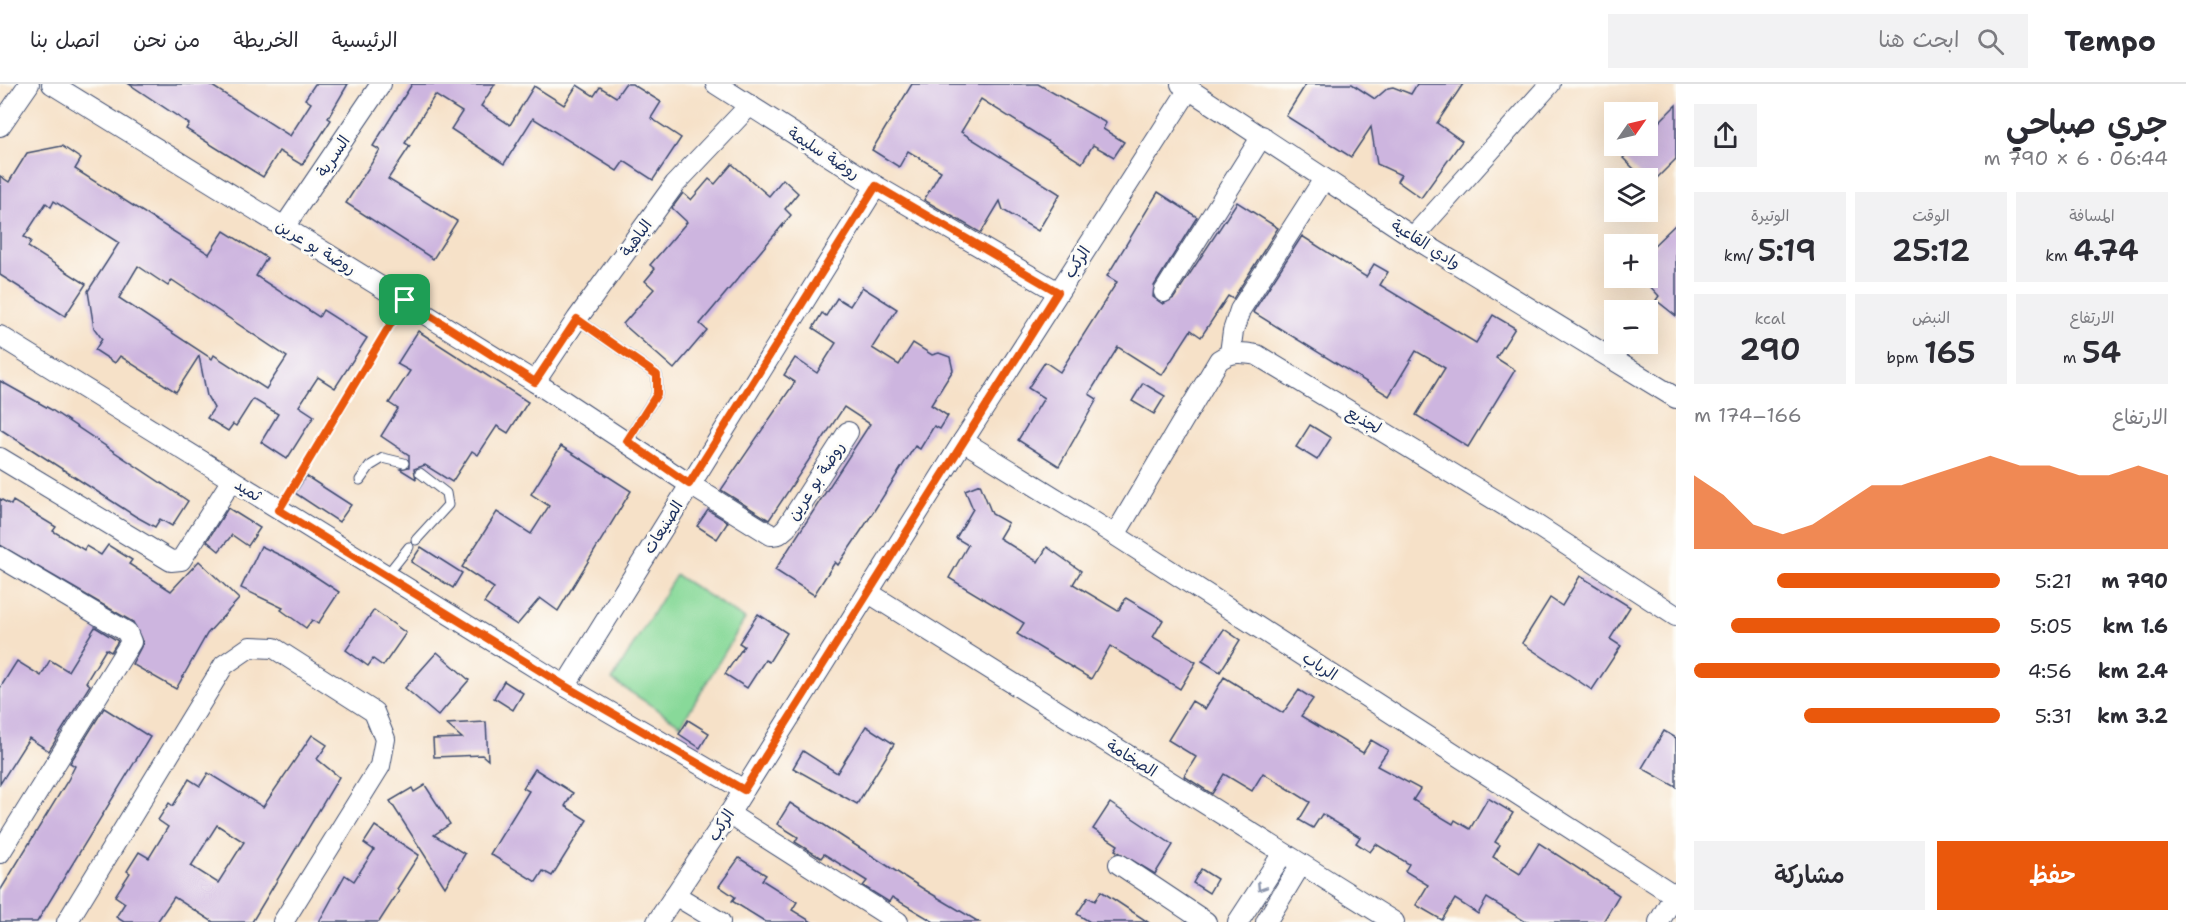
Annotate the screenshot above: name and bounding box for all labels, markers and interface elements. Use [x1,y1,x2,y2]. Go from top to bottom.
search box [1608,14,2028,68]
text: Tempo [2064,22,2156,60]
text: ابحث هنا [1878,25,1959,54]
icon: search [1974,25,2007,58]
text: اتصل بنا [30,26,100,54]
text: من نحن [133,26,200,54]
text: الخريطة [233,26,299,54]
text: الرئيسية [332,26,398,54]
text: جري صباحي [2006,100,2168,145]
north arrow [1604,102,1658,156]
map controls [1604,102,1658,354]
button: share [1694,104,1757,167]
street label: روضة سليمة [784,122,864,184]
street label: السـرية [312,131,354,181]
text: 06:44 · 6 × 790 m [1983,145,2168,171]
button: layers [1604,168,1658,222]
text: الوتيرة [1751,205,1789,226]
text: الوقت [1912,205,1950,226]
text: المسافة [2069,205,2115,226]
street label: وادي القاعية [1387,214,1465,274]
street label: روضة بو عرين [272,215,360,279]
street label: الباهية [615,215,657,261]
text: 5:19 [1758,230,1816,271]
text: 25:12 [1892,230,1970,271]
text: 4.74 [2073,230,2139,271]
button: + [1604,234,1658,288]
street label: الركب [1059,242,1095,282]
text: /km [1724,245,1758,266]
text: km [2045,245,2073,266]
pin [379,274,430,325]
icon: arrive [388,283,421,316]
button: − [1604,300,1658,354]
text: النبض [1912,307,1950,328]
text: الارتفاع [2070,307,2114,328]
text: kcal [1754,308,1786,329]
text: 290 [1739,329,1801,370]
text: 165 [1924,332,1976,373]
text: 54 [2082,332,2121,373]
text: bpm [1886,347,1924,368]
text: m [2063,347,2082,368]
street label: لجذيع [1342,401,1385,439]
text: 166–174 m [1694,402,1802,428]
text: الارتفاع [2112,404,2168,430]
street label: روضة بو عرين [783,437,849,525]
street label: ثميد [231,474,266,507]
street label: الصنيعات [638,496,688,558]
text: 5:21 [2035,568,2072,594]
text: 790 m [2101,568,2168,594]
text: 5:05 [2030,613,2072,639]
text: 1.6 km [2102,613,2168,639]
street label: الرباب [1298,647,1342,685]
text: 4:56 [2028,658,2072,684]
text: 2.4 km [2098,658,2168,684]
text: 5:31 [2035,703,2072,729]
text: 3.2 km [2097,703,2168,729]
street label: الصخامة [1103,734,1161,782]
street label: الركب [703,805,739,845]
button: مشاركة [1694,841,1925,910]
button: حفظ [1937,841,2168,910]
one-way arrow [1257,881,1268,892]

